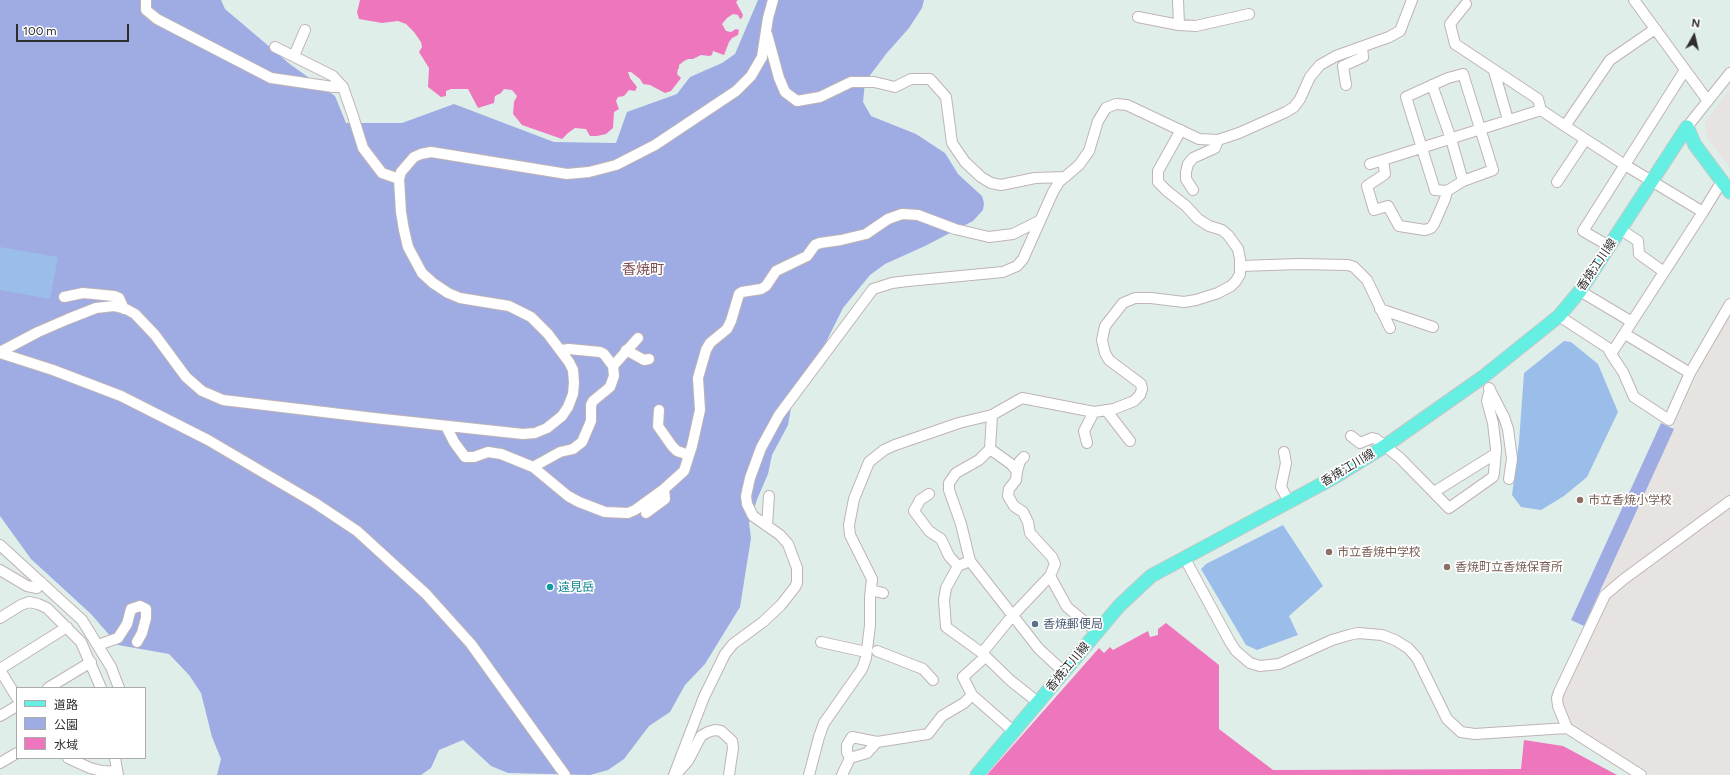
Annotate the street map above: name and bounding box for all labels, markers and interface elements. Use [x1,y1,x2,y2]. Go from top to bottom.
scale bar [18,16,131,42]
north arrow [1674,16,1714,56]
text: N [1691,17,1701,31]
text: 100 m [23,24,57,38]
street label: 香焼江川線 [1574,236,1620,294]
district label: 香焼町 [622,262,664,278]
street label: 香焼江川線 [1319,446,1377,490]
place label: 市立香焼小学校 [1588,493,1672,507]
marker: 市立香焼小学校 [1575,495,1585,505]
place label: 市立香焼中学校 [1337,545,1421,559]
marker: 市立香焼中学校 [1324,547,1334,557]
place label: 香焼町立香焼保育所 [1455,560,1563,574]
marker: 香焼町立香焼保育所 [1442,562,1452,572]
place label: 遠見岳 [558,580,594,594]
marker: 遠見岳 [545,582,555,592]
place label: 香焼郵便局 [1043,617,1103,631]
marker: 香焼郵便局 [1030,619,1040,629]
street label: 香焼江川線 [1043,639,1093,695]
legend [16,687,146,759]
text: 道路 [54,698,78,712]
text: 公園 [54,718,78,732]
text: 水域 [54,738,78,752]

